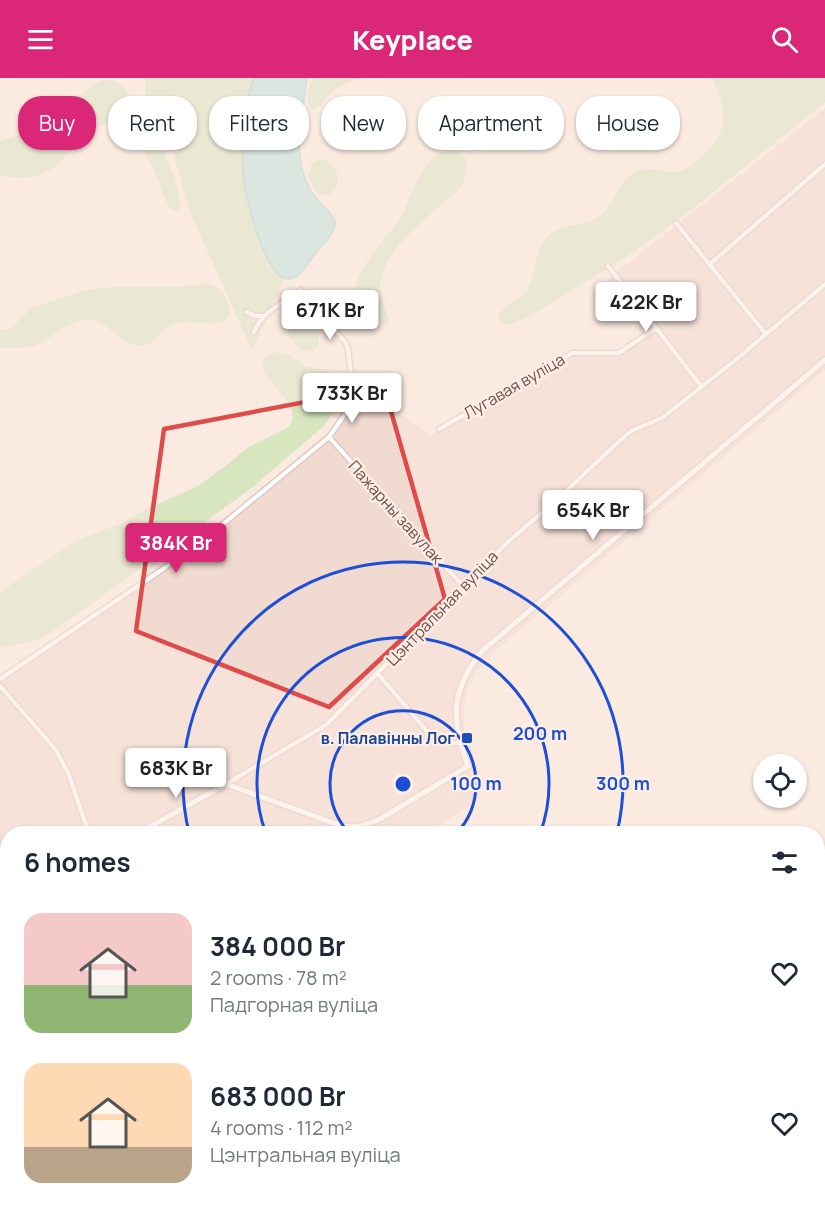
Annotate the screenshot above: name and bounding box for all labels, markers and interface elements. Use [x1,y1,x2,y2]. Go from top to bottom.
text: Keyplace [352,21,473,58]
icon: menu [24,23,57,56]
icon: search [768,23,801,56]
chip: Buy [18,96,96,150]
chip: Rent [108,96,197,150]
chip: Filters [209,96,309,150]
chip: New [321,96,406,150]
chip: Apartment [418,96,564,150]
chip: House [576,96,680,150]
pin: 422K Br [591,282,701,333]
text: 422K Br [609,288,683,315]
pin: 671K Br [275,290,385,341]
text: 671K Br [296,296,365,323]
street label: Лугавая вуліца [459,348,569,424]
pin: 733K Br [297,373,407,424]
text: 733K Br [316,379,388,406]
street label: Пажарны завулак [344,455,449,569]
pin: 654K Br [538,490,648,541]
text: 654K Br [556,496,630,523]
pin: 384K Br [121,523,231,574]
text: 384K Br [139,529,213,556]
street label: Цэнтральная вуліца [381,545,503,671]
text: 200 m [513,721,567,745]
place label: в. Палавінны Лог [321,727,455,749]
marker: в. Палавінны Лог [460,731,474,745]
pin: 683K Br [121,748,231,799]
text: 683K Br [139,754,213,781]
map controls [753,754,807,808]
button: locate [753,754,807,808]
text: 100 m [450,771,502,795]
text: 300 m [596,771,650,795]
centre of rings [393,774,413,794]
text: 6 homes [24,844,131,880]
icon: filters [768,846,801,879]
text: 384 000 Br [210,928,345,964]
icon: home [72,937,144,1009]
icon: heart [768,957,801,990]
text: 2 rooms · 78 m² [210,964,347,991]
text: Падгорная вуліца [210,991,378,1018]
text: 683 000 Br [210,1078,346,1114]
icon: home [72,1087,144,1159]
icon: heart [768,1107,801,1140]
text: 4 rooms · 112 m² [210,1114,352,1141]
text: Цэнтральная вуліца [210,1141,401,1168]

